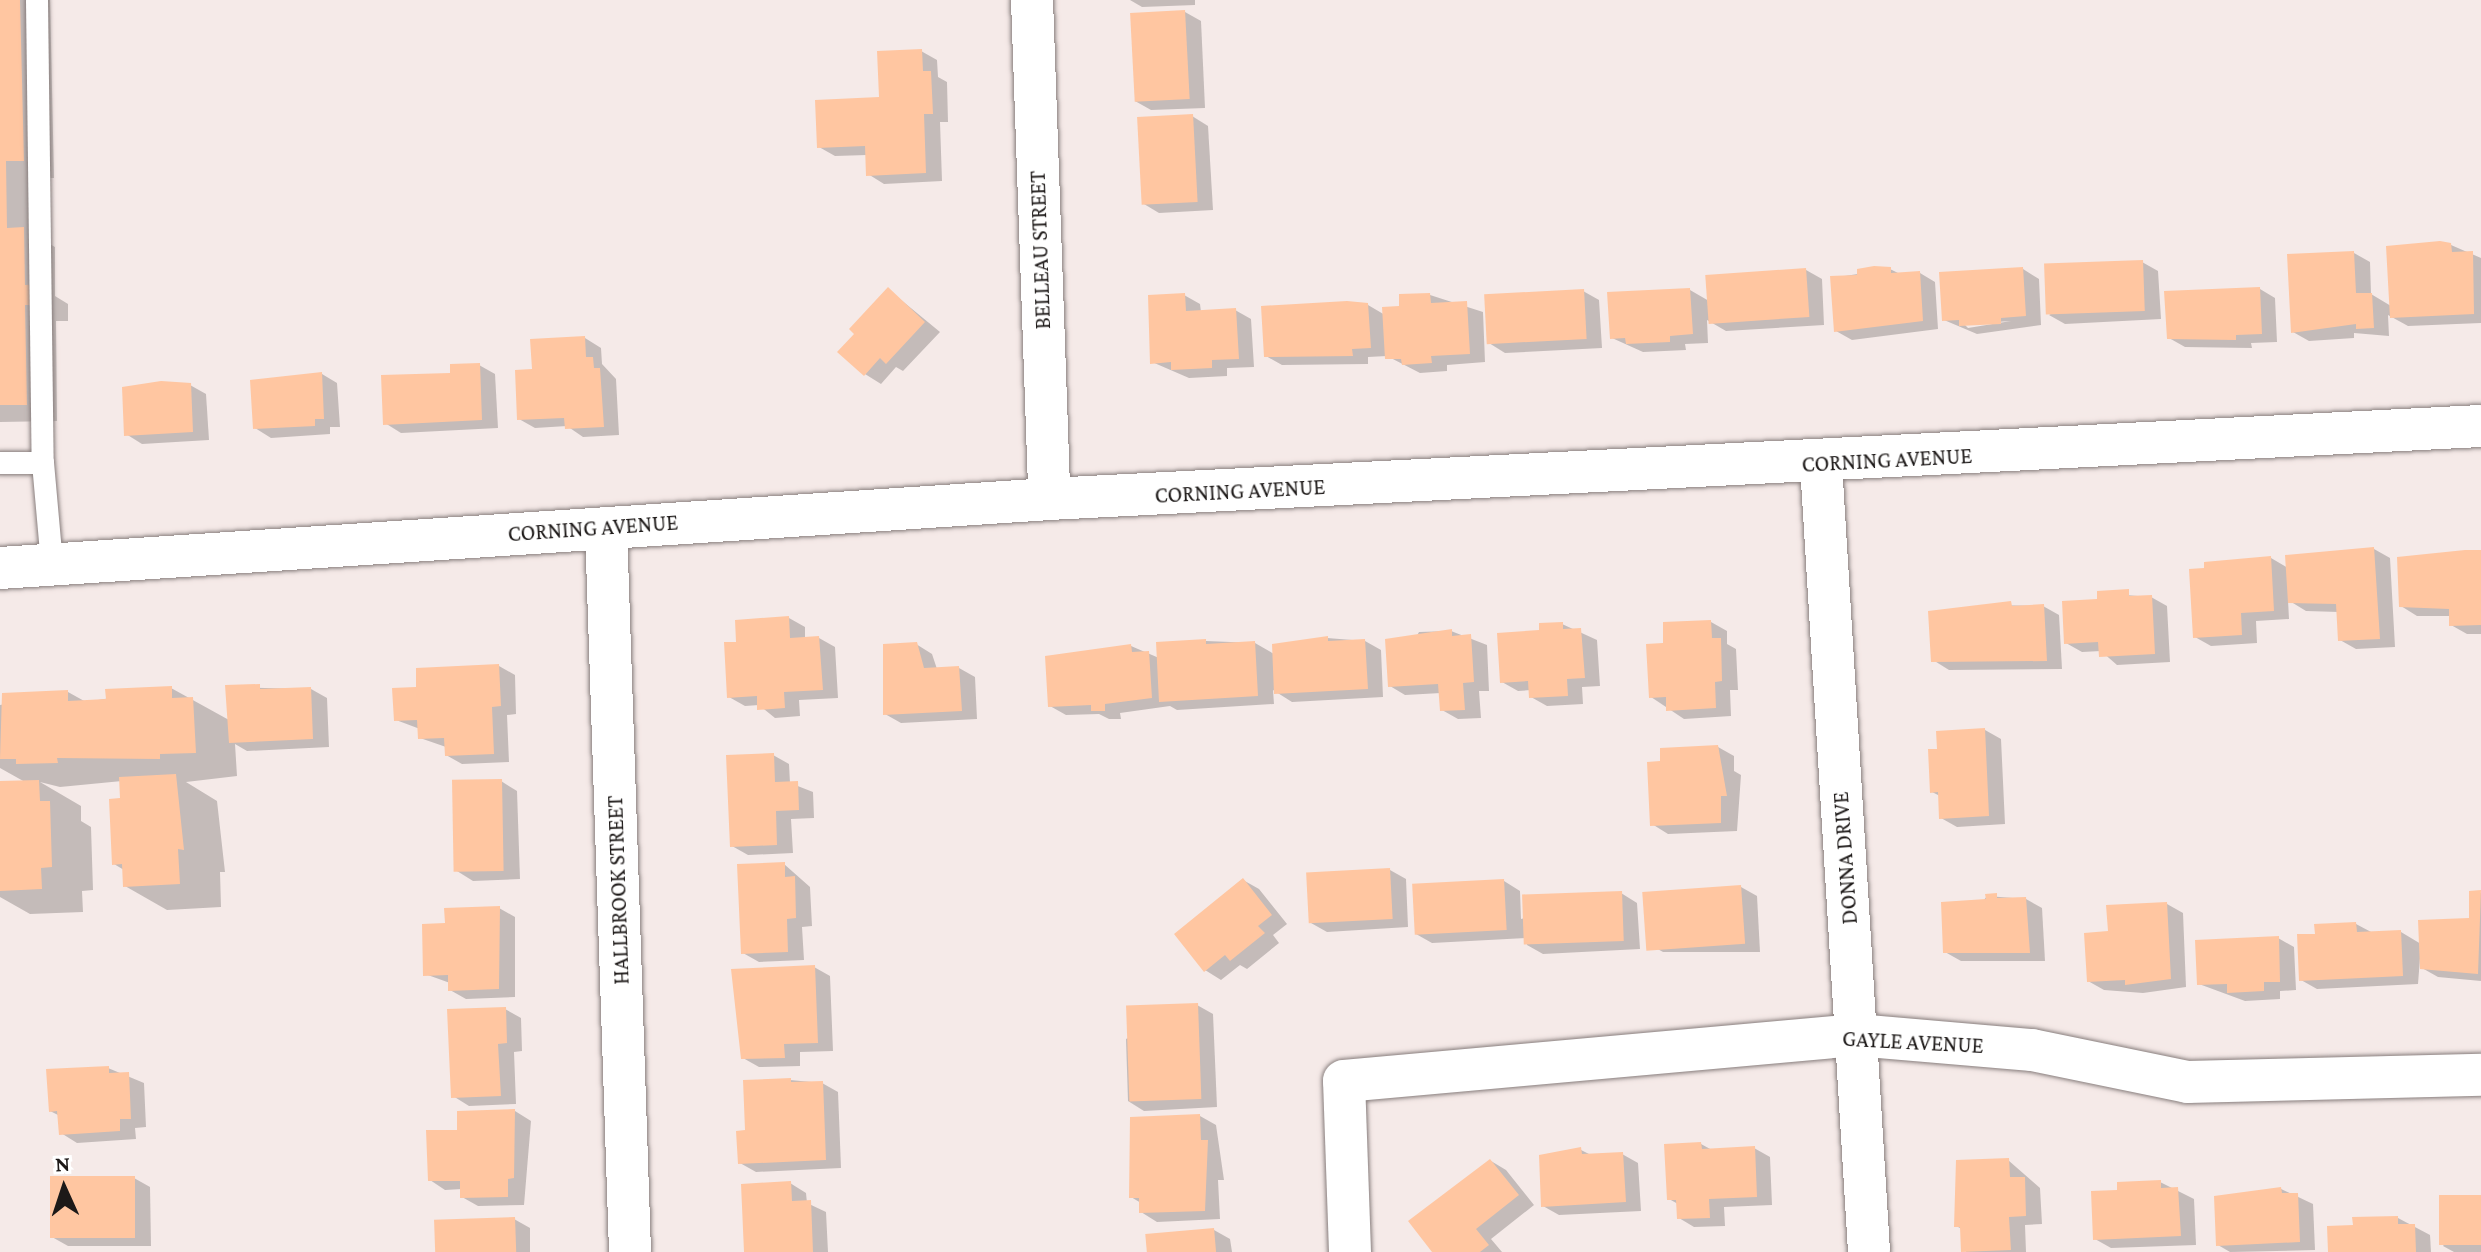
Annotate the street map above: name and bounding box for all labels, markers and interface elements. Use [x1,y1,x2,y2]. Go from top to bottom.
street label: BELLEAU STREET [1024,170,1056,330]
street label: CORNING AVENUE [1801,442,1973,478]
street label: CORNING AVENUE [1154,473,1326,509]
street label: CORNING AVENUE [507,509,679,547]
street label: DONNA DRIVE [1827,791,1863,925]
street label: HALLBROOK STREET [602,795,634,985]
street label: GAYLE AVENUE [1842,1025,1984,1059]
north arrow [24,1148,104,1228]
text: N [55,1151,71,1176]

